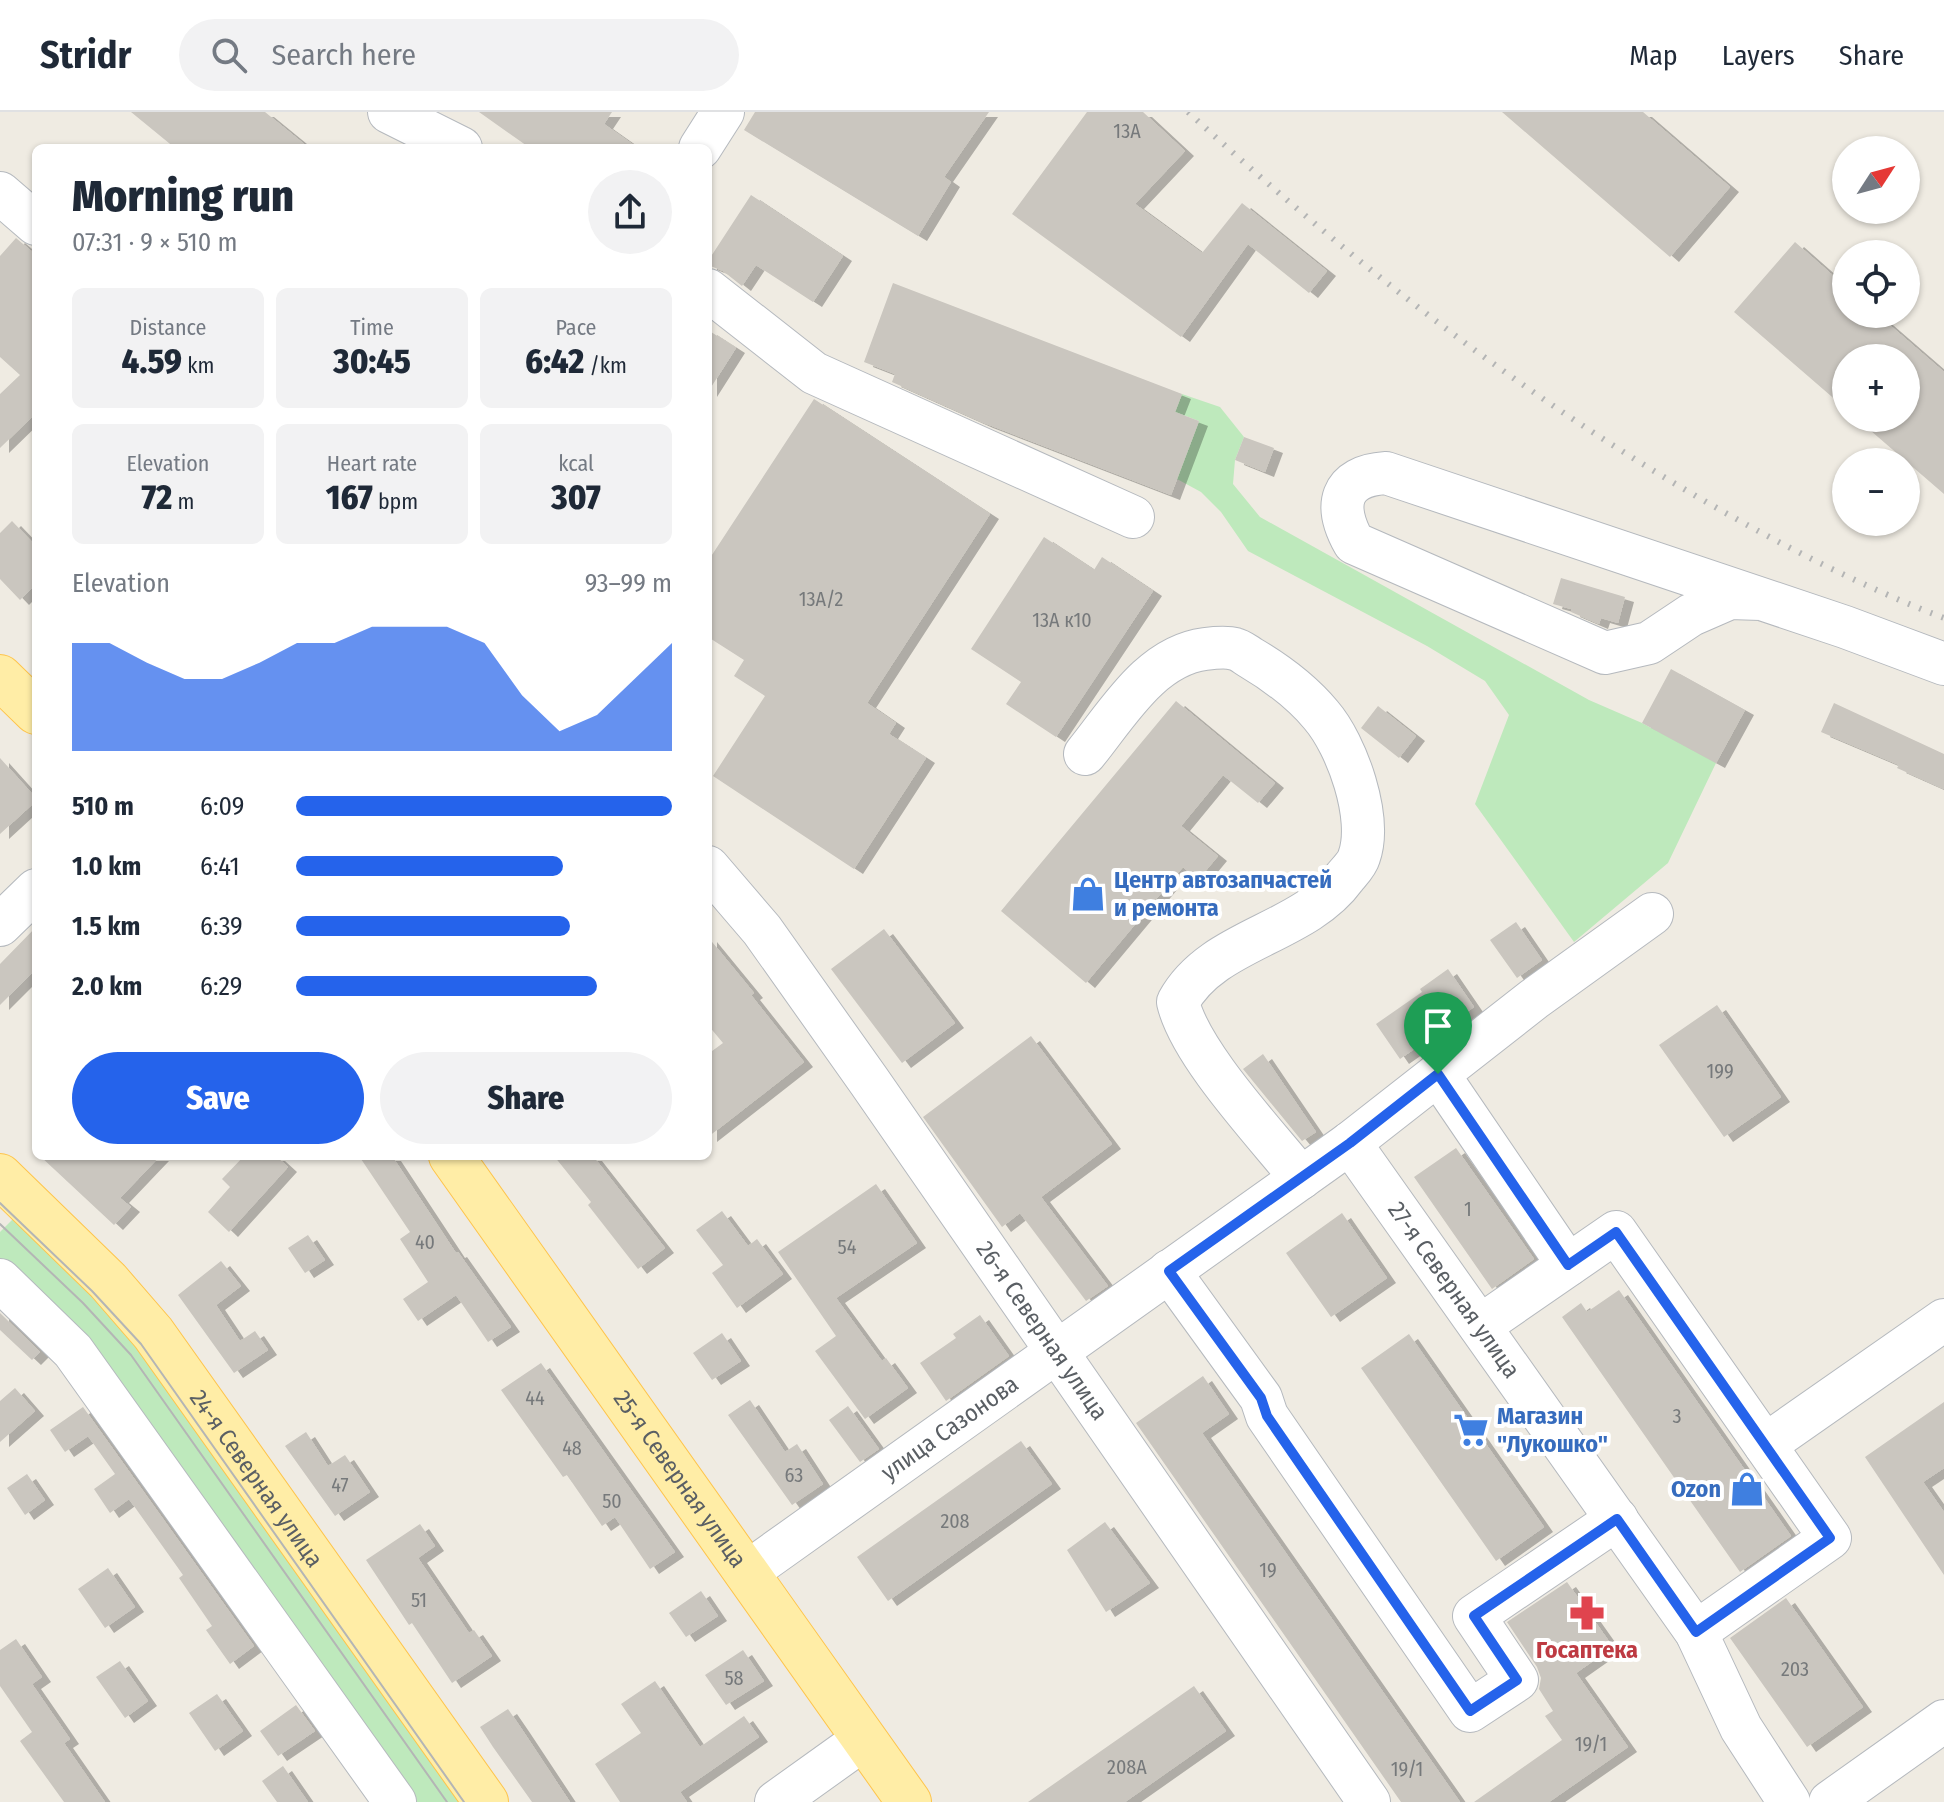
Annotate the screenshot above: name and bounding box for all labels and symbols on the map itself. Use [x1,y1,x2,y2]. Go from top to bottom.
house number: 13А [1113,119,1141,143]
north arrow [1832,136,1920,224]
house number: 13А/2 [799,587,844,611]
house number: 13А к10 [1032,608,1092,632]
place label: Центр автозапчастей и ремонта [1114,866,1332,922]
shop icon: Центр автозапчастей и ремонта [1069,875,1107,913]
pin [1404,992,1472,1074]
house number: 199 [1706,1059,1734,1083]
street label: 27-я Северная улица [1382,1197,1526,1383]
house number: 1 [1464,1197,1472,1221]
house number: 40 [415,1230,435,1254]
house number: 54 [838,1235,857,1259]
street label: 26-я Северная улица [971,1236,1114,1425]
street label: улица Сазонова [876,1370,1024,1486]
street label: 24-я Северная улица [184,1385,329,1572]
street label: 25-я Северная улица [608,1385,752,1573]
house number: 44 [525,1386,545,1410]
place label: Магазин "Лукошко" [1497,1402,1608,1458]
house number: 3 [1672,1404,1682,1428]
supermarket icon: Магазин "Лукошко" [1452,1411,1490,1449]
house number: 48 [562,1436,582,1460]
house number: 63 [785,1463,803,1487]
shop icon: Ozon [1728,1470,1766,1508]
house number: 47 [331,1473,349,1497]
place label: Ozon [1671,1475,1721,1503]
house number: 50 [602,1489,622,1513]
house number: 208 [940,1509,970,1533]
house number: 19 [1259,1558,1277,1582]
house number: 51 [411,1588,427,1612]
pharmacy icon: Госаптека [1568,1594,1606,1632]
place label: Госаптека [1536,1636,1638,1664]
house number: 203 [1781,1657,1809,1681]
house number: 58 [724,1666,744,1690]
house number: 19/1 [1575,1732,1607,1756]
house number: 208А [1107,1755,1147,1779]
house number: 19/1 [1391,1757,1423,1781]

